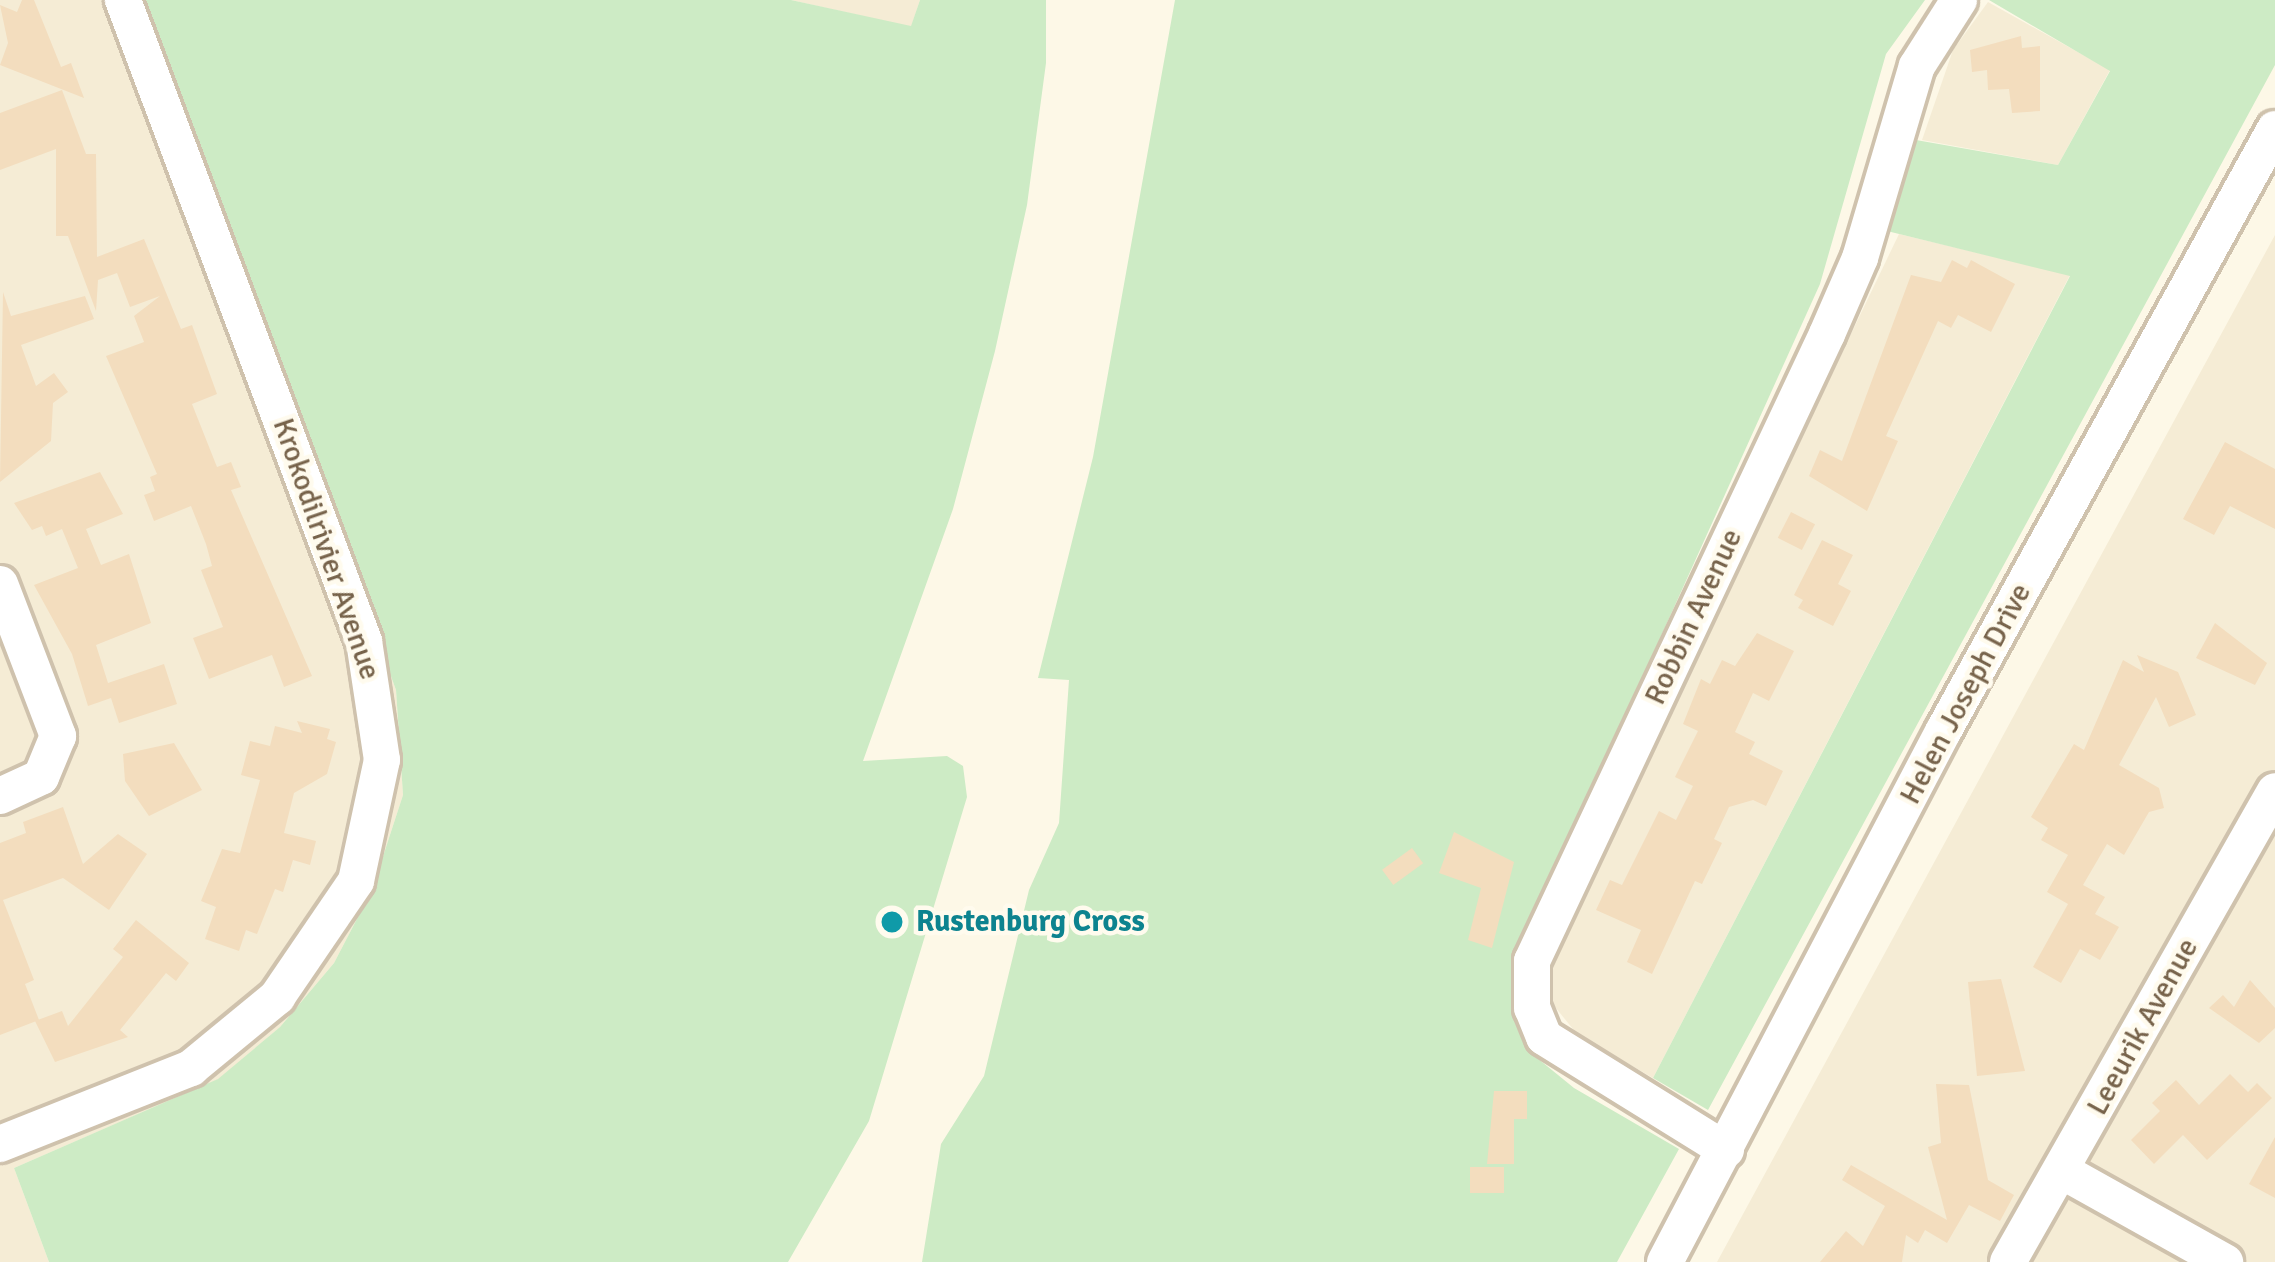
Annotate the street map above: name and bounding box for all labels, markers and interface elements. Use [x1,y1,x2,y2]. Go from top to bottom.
street label: Krokodilrivier Avenue [264,414,388,684]
street label: Robbin Avenue [1638,523,1750,711]
street label: Helen Joseph Drive [1893,577,2039,811]
place label: Rustenburg Cross [916,904,1145,940]
marker: Rustenburg Cross [879,909,905,935]
street label: Leeurik Avenue [2080,932,2206,1122]

